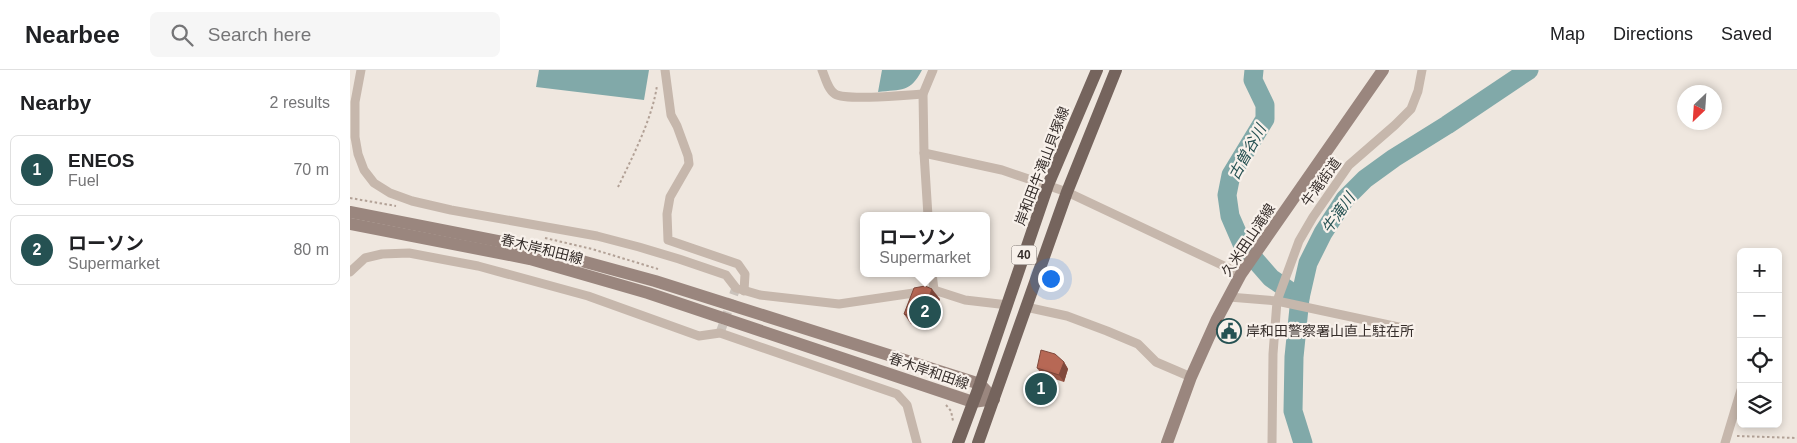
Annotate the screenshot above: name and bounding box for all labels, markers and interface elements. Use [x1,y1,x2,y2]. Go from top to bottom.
search box [150,12,500,57]
text: Nearbee [25,21,120,48]
icon: search [168,21,196,49]
text: Search here [208,24,311,45]
text: Map [1550,24,1585,44]
text: Directions [1613,24,1693,44]
text: Saved [1721,24,1772,44]
north arrow [1677,85,1722,130]
text: Nearby [20,91,91,114]
text: 2 results [270,94,330,111]
street label: 岸和田牛滝山貝塚線 [1012,104,1072,228]
water label: 古曽谷川 [1225,120,1270,182]
text: ENEOS [68,150,135,171]
street label: 牛滝街道 [1298,155,1344,209]
text: 1 [33,161,41,178]
text: 70 m [293,161,329,178]
text: Fuel [68,172,99,189]
water label: 牛滝川 [1318,188,1359,236]
street label: 久米田山滝線 [1218,201,1278,279]
popup [860,212,990,277]
text: ローソン [879,227,955,248]
street label: 春木岸和田線 [499,231,585,267]
text: ローソン [68,233,144,254]
text: 2 [33,241,41,258]
text: 80 m [293,241,329,258]
road number: 40 [1012,246,1036,264]
map controls [1737,248,1782,428]
button: + [1737,248,1782,293]
text: Supermarket [879,249,971,266]
text: Supermarket [68,255,160,272]
your location [1038,266,1064,292]
pin: 2 [909,293,941,331]
button: − [1737,293,1782,338]
public building icon: 岸和田警察署山直上駐在所 [1216,318,1242,344]
place label: 岸和田警察署山直上駐在所 [1246,323,1414,339]
button: locate [1737,338,1782,383]
street label: 春木岸和田線 [887,350,971,392]
pin: 1 [1025,370,1057,408]
button: layers [1737,383,1782,428]

